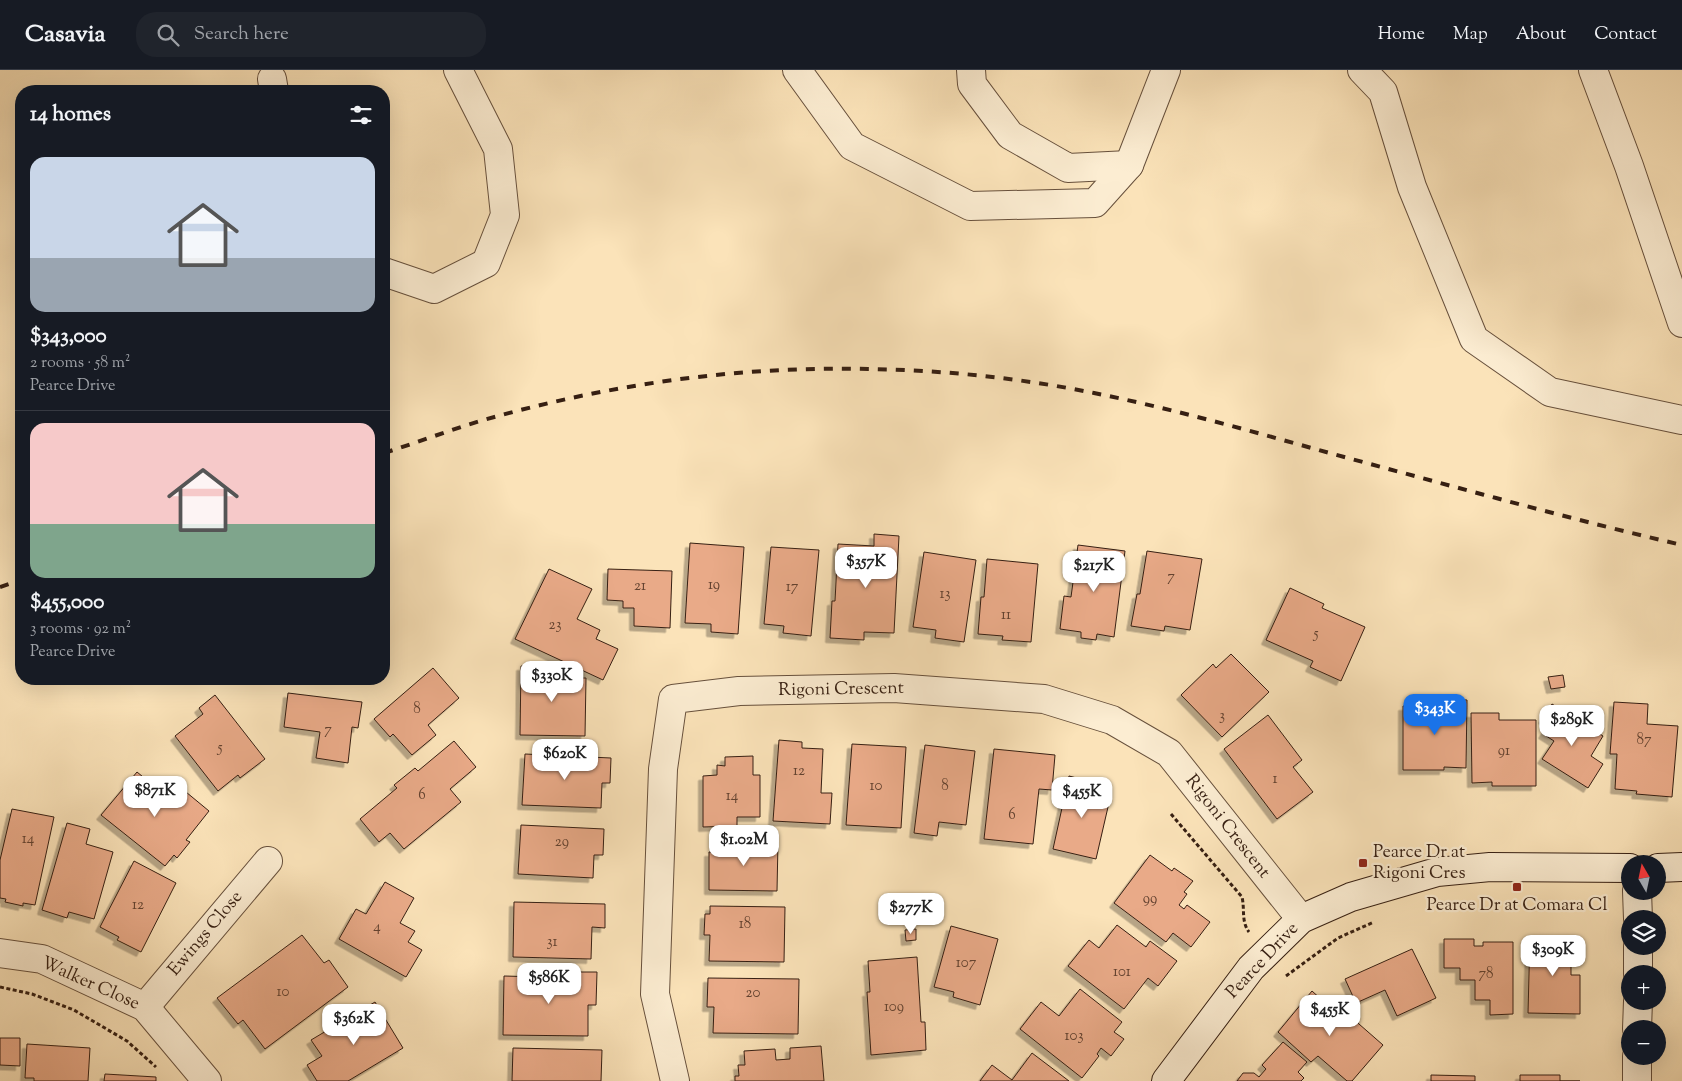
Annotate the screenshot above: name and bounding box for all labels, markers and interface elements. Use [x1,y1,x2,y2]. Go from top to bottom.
search box [136,12,486,57]
text: Casavia [25,18,106,52]
icon: search [154,21,182,49]
text: Search here [194,21,289,48]
text: Home [1378,22,1425,48]
text: Map [1453,22,1488,48]
text: About [1516,22,1566,48]
text: Contact [1594,22,1657,48]
text: 14 homes [30,100,111,130]
icon: filters [347,101,375,129]
icon: home [158,190,248,280]
text: $343,000 [30,322,107,352]
text: 2 rooms · 58 m² [30,352,130,375]
text: Pearce Drive [30,375,116,398]
icon: home [158,455,248,545]
pin: $357K [831,546,901,589]
pin: $217K [1059,550,1129,593]
text: $357K [846,551,886,574]
text: $217K [1073,555,1115,578]
house number: 7 [1167,567,1175,588]
house number: 19 [708,575,720,596]
house number: 21 [634,576,646,597]
house number: 17 [786,577,799,598]
house number: 13 [939,584,951,605]
text: $455,000 [30,588,104,618]
house number: 11 [1001,605,1011,626]
house number: 23 [548,615,562,636]
text: 3 rooms · 92 m² [30,618,131,641]
house number: 5 [1312,624,1319,645]
text: Pearce Drive [30,641,116,664]
pin: $330K [517,660,587,703]
text: $330K [531,665,573,688]
street label: Rigoni Crescent [778,676,904,704]
pin: $343K [1400,694,1470,736]
text: $343K [1414,698,1456,721]
house number: 8 [413,699,421,720]
pin: $289K [1537,704,1607,747]
house number: 3 [1219,706,1225,727]
text: $289K [1550,709,1594,732]
house number: 7 [324,720,332,741]
house number: 87 [1636,730,1652,751]
house number: 5 [216,738,223,759]
pin: $620K [530,738,600,781]
house number: 91 [1498,741,1510,762]
text: $620K [543,743,587,766]
house number: 12 [793,761,805,782]
street label: Rigoni Crescent [1178,769,1276,885]
house number: 1 [1272,769,1278,790]
pin: $871K [120,776,190,818]
house number: 10 [870,776,883,797]
house number: 8 [941,776,949,797]
pin: $455K [1047,776,1117,819]
text: $871K [134,780,176,803]
text: $455K [1062,781,1102,804]
house number: 6 [418,785,426,806]
house number: 14 [726,786,739,807]
house number: 6 [1008,805,1016,826]
pin: $1.02M [703,824,785,867]
house number: 14 [22,829,35,850]
text: $1.02M [720,829,768,852]
house number: 29 [555,832,569,853]
place label: Pearce Dr at Rigoni Cres [1373,840,1466,887]
north arrow [1621,855,1666,900]
map controls [1621,855,1666,1065]
marker: Pearce Dr at Rigoni Cres [1357,857,1369,869]
marker: Pearce Dr at Comara Cl [1511,881,1523,893]
street label: Ewings Close [163,886,249,982]
house number: 99 [1143,889,1157,910]
pin: $277K [876,892,946,935]
place label: Pearce Dr at Comara Cl [1426,893,1608,919]
house number: 12 [132,895,144,916]
text: $277K [889,897,933,920]
button: layers [1621,910,1666,955]
house number: 18 [739,914,751,935]
house number: 4 [373,917,381,938]
street label: Pearce Drive [1221,917,1305,1005]
house number: 31 [546,932,558,953]
pin: $309K [1518,934,1588,977]
text: $309K [1532,939,1574,962]
street label: Walker Close [36,951,144,1017]
house number: 107 [956,953,977,974]
pin: $586K [514,962,584,1005]
house number: 101 [1113,962,1131,983]
house number: 78 [1478,964,1494,985]
button: + [1621,965,1666,1010]
text: $586K [528,967,570,990]
house number: 10 [277,982,290,1003]
house number: 20 [746,983,761,1004]
pin: $455K [1295,994,1365,1037]
house number: 109 [884,997,904,1018]
text: $455K [1310,999,1350,1022]
pin: $362K [319,1004,389,1046]
text: $362K [333,1008,375,1031]
button: − [1621,1020,1666,1065]
house number: 103 [1065,1026,1083,1047]

